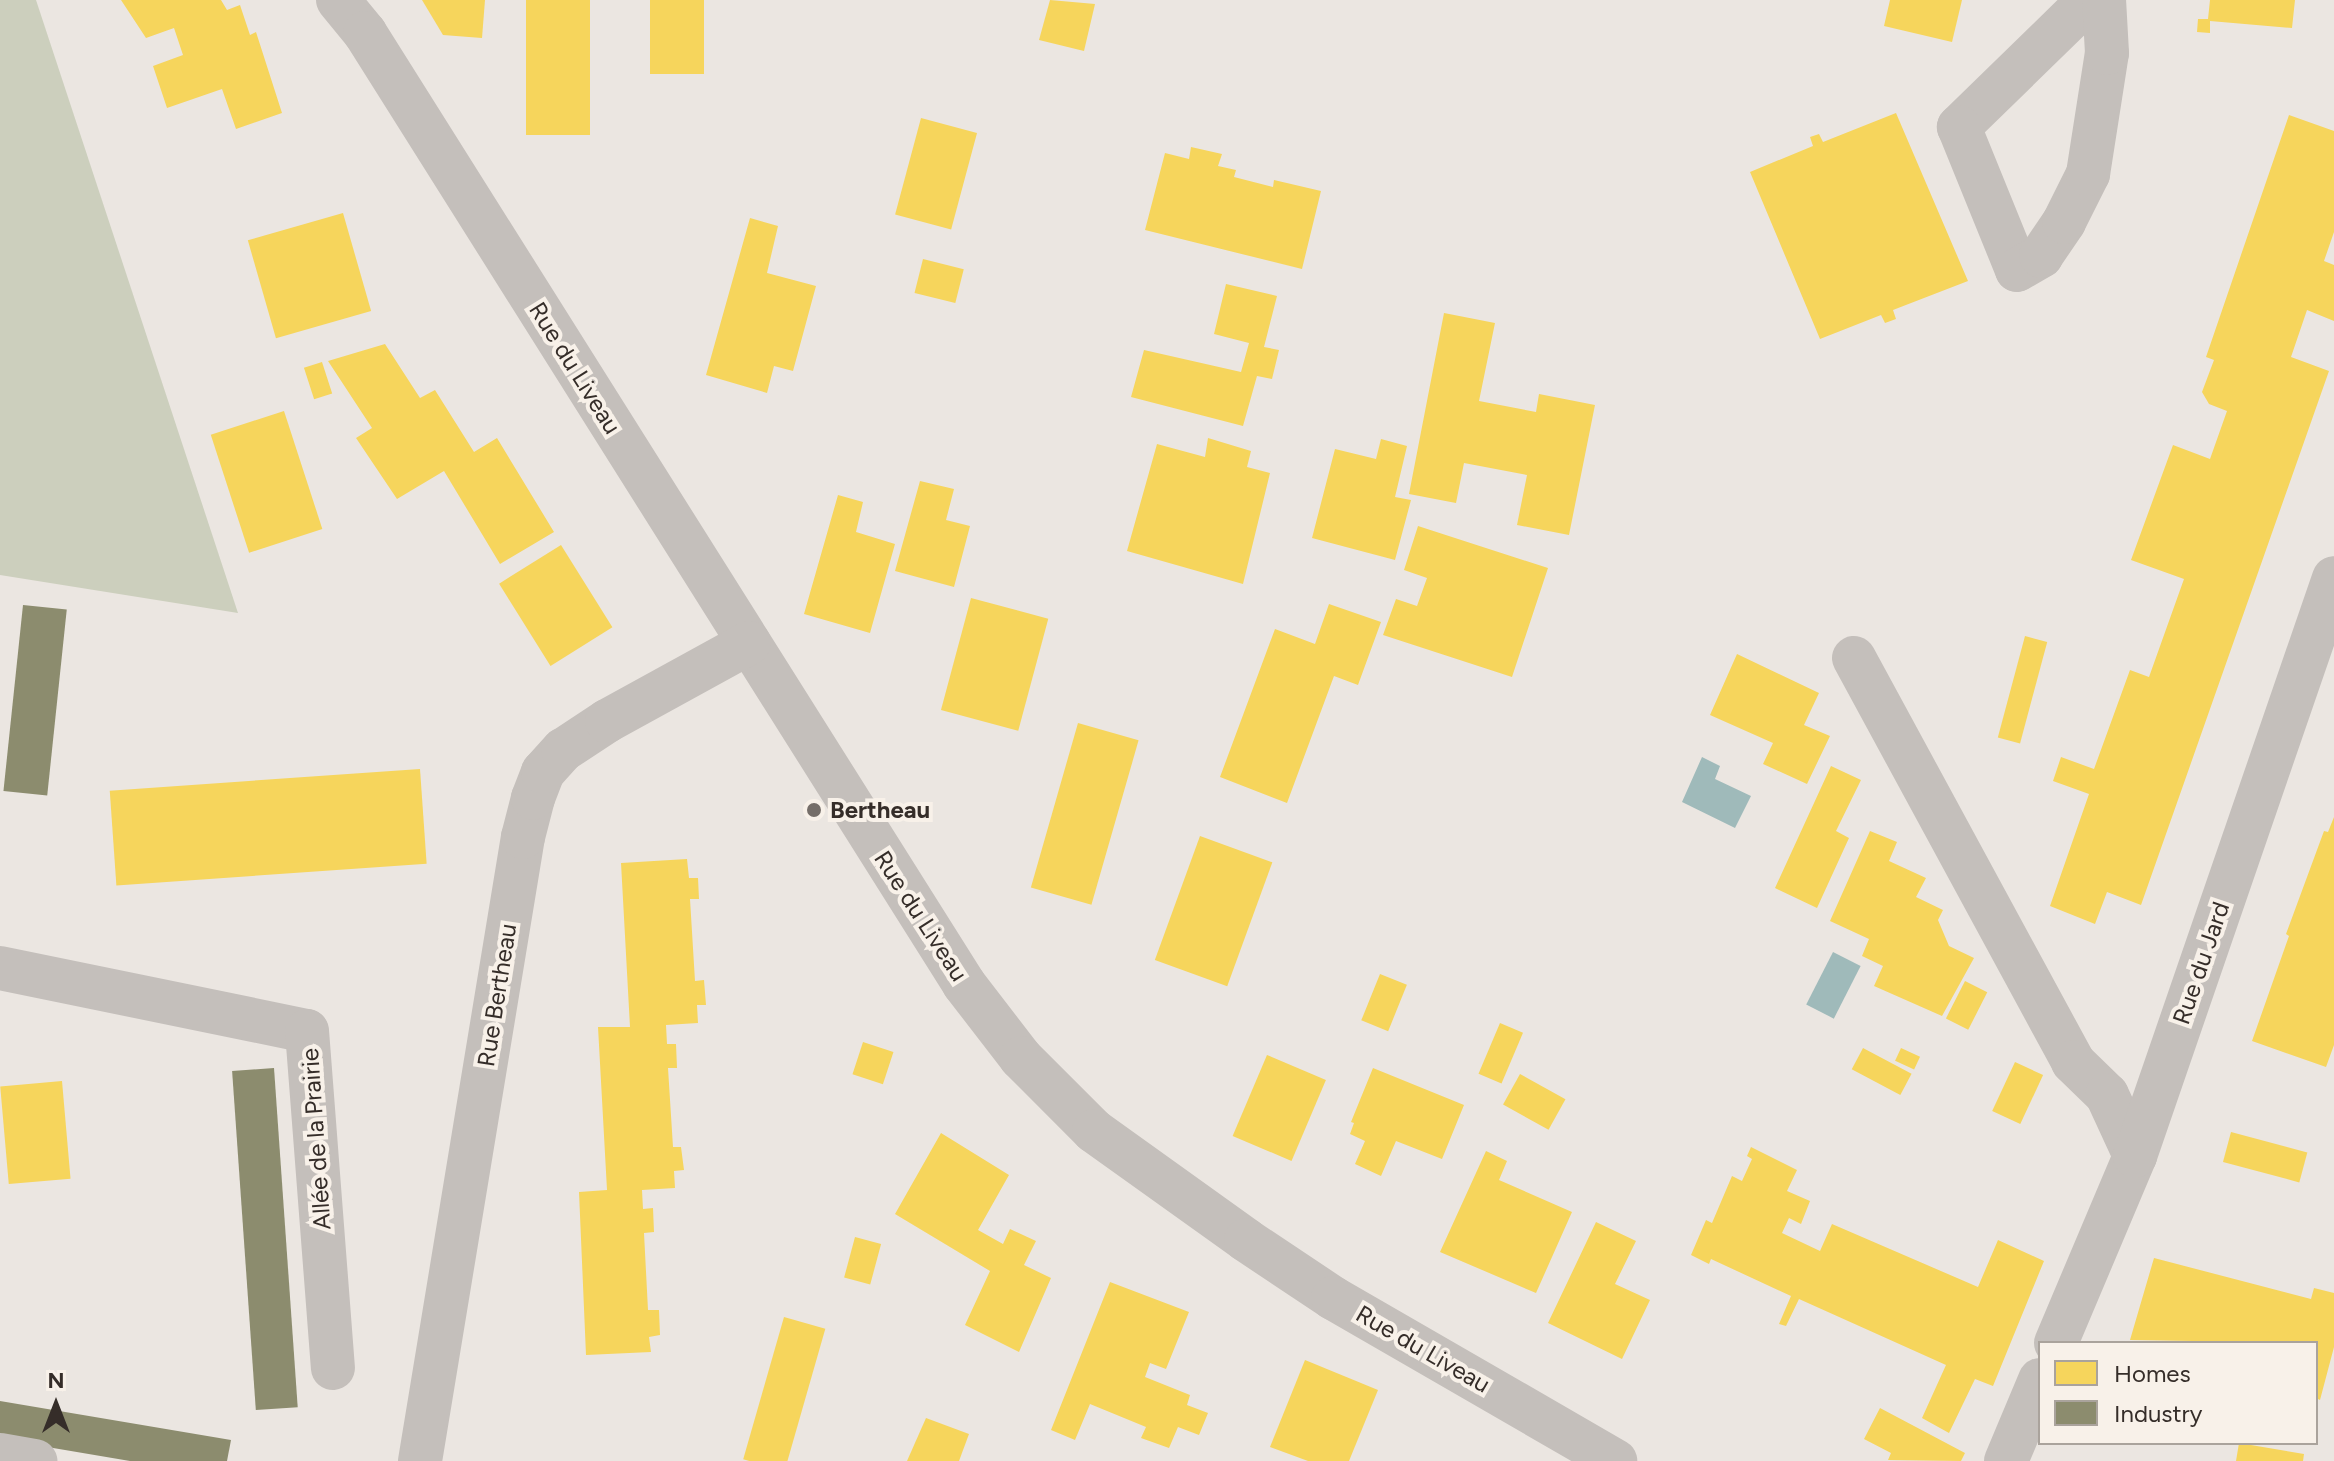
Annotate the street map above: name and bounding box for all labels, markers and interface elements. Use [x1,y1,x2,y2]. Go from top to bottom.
street label: Rue du Liveau [523,297,627,439]
place label: Bertheau [830,796,930,824]
marker: Bertheau [805,801,823,819]
street label: Rue du Liveau [868,845,974,987]
street label: Rue du Jard [2167,898,2235,1028]
street label: Rue Bertheau [471,921,523,1069]
street label: Allée de la Prairie [295,1047,337,1231]
street label: Rue du Liveau [1351,1299,1495,1399]
legend [2038,1341,2318,1445]
text: Homes [2114,1359,2191,1388]
north arrow [16,1365,96,1445]
text: N [47,1367,65,1394]
text: Industry [2114,1399,2202,1428]

